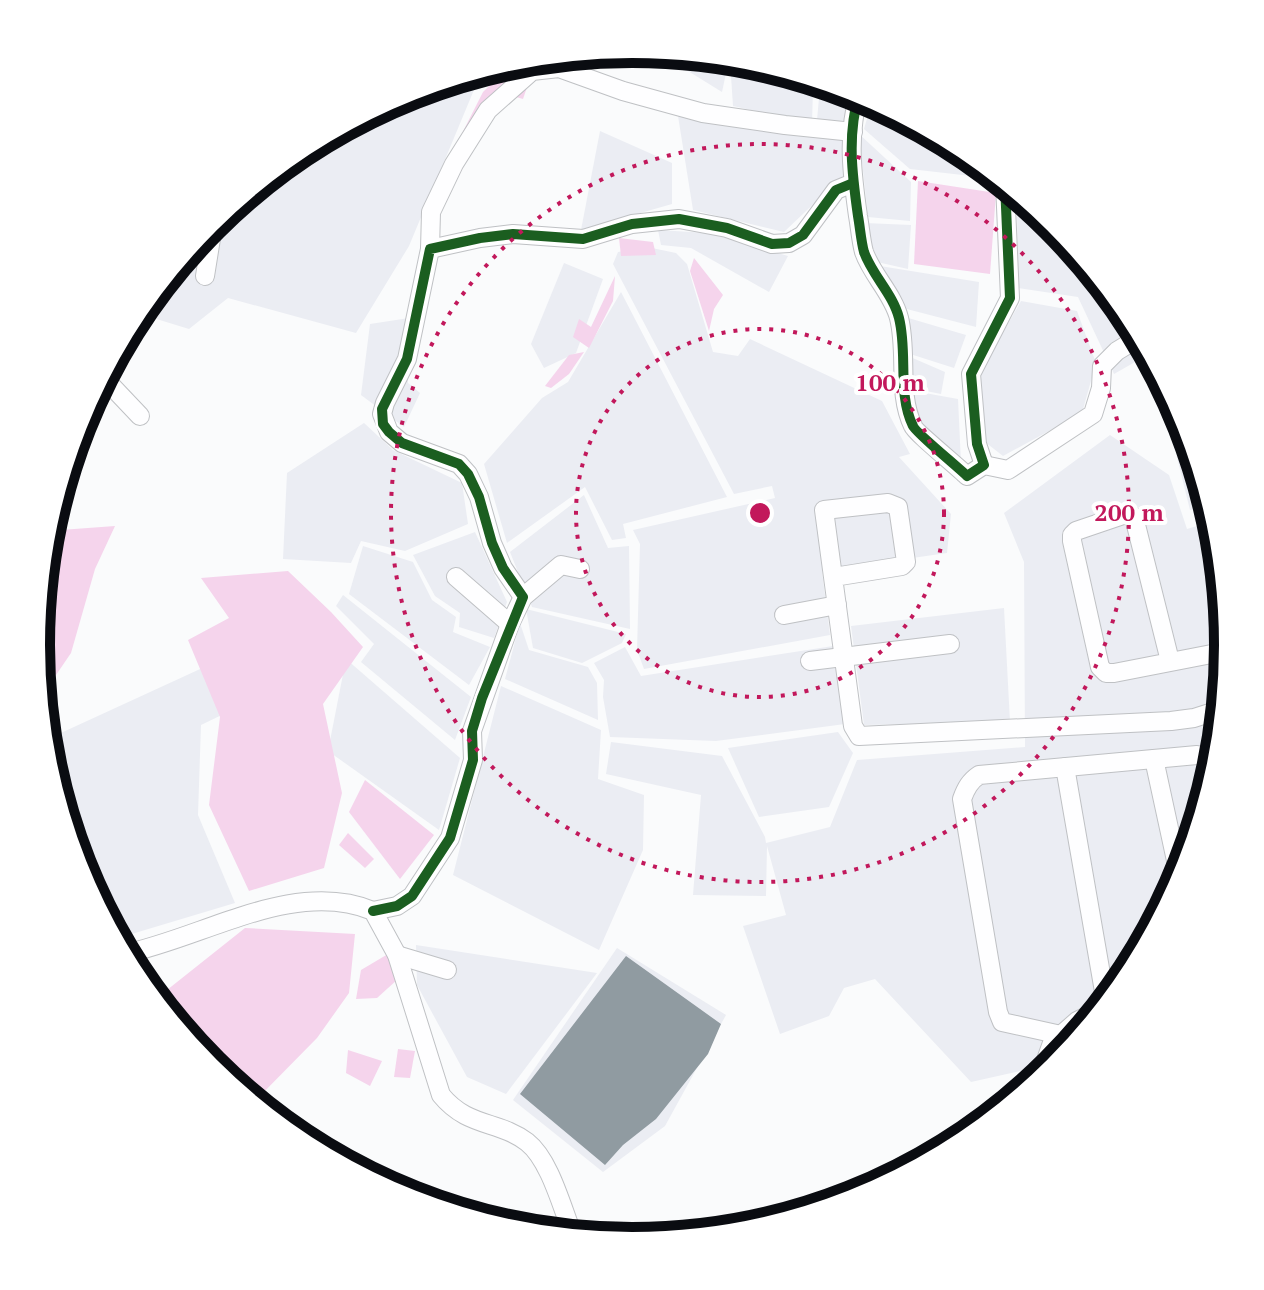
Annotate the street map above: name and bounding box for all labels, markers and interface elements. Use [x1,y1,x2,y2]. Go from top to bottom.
text: 100 m [855,366,925,398]
text: 200 m [1094,496,1164,528]
centre of rings [746,499,774,527]

